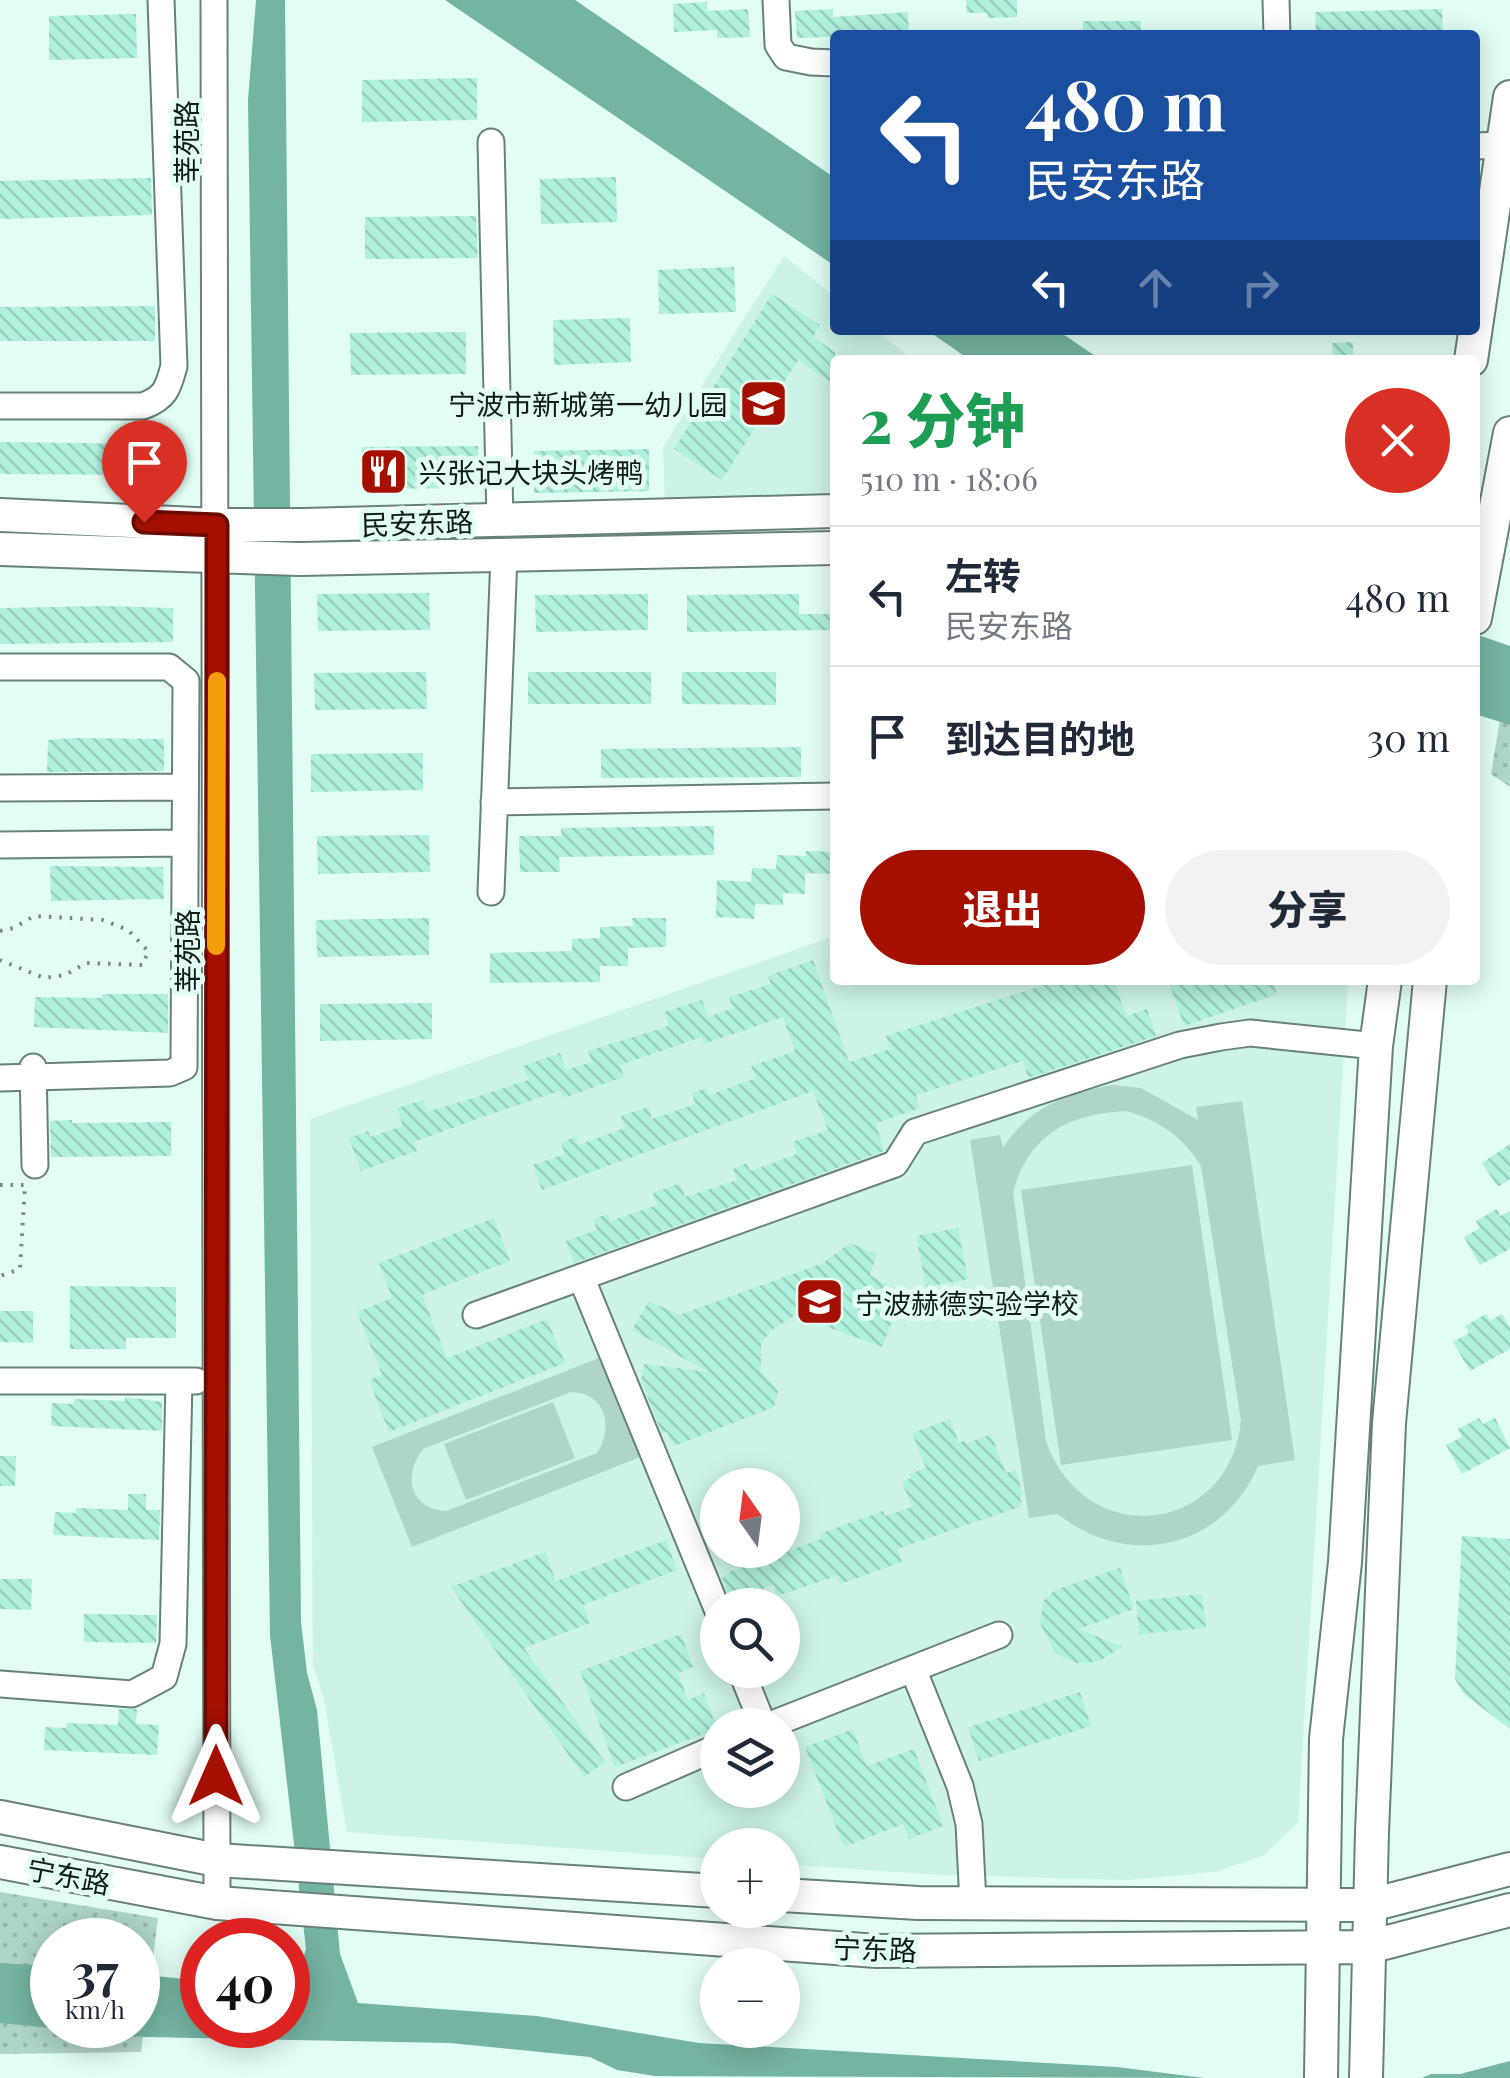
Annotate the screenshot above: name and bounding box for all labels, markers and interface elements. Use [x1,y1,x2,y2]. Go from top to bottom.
text: 480 m [1025,55,1226,149]
icon: left [860,70,990,200]
street label: 莘苑路 [167,100,204,184]
text: 民安东路 [1025,148,1205,208]
icon: left [1023,260,1078,315]
icon: ahead [1128,260,1183,315]
icon: right [1233,260,1288,315]
school or university icon: 宁波市新城第一幼儿园 [737,377,789,429]
text: 2 分钟 [860,378,1025,458]
place label: 宁波市新城第一幼儿园 [448,385,728,422]
button: close [1345,388,1450,493]
pin [102,420,187,523]
icon: arrive [117,435,172,490]
restaurant icon: 兴张记大块头烤鸭 [358,445,410,497]
place label: 兴张记大块头烤鸭 [419,453,643,490]
text: 510 m · 18:06 [860,456,1038,499]
street label: 民安东路 [360,502,474,542]
text: 左转 [945,549,1021,600]
icon: left [860,569,915,624]
text: 480 m [1345,571,1450,622]
text: 民安东路 [945,603,1073,646]
icon: arrive [860,709,915,764]
text: 30 m [1367,711,1450,762]
text: 到达目的地 [945,712,1135,763]
button: 退出 [860,850,1145,965]
button: 分享 [1165,850,1450,965]
street label: 莘苑路 [168,909,205,993]
school or university icon: 宁波赫德实验学校 [794,1276,846,1328]
place label: 宁波赫德实验学校 [855,1284,1079,1321]
north arrow [700,1468,800,1568]
map controls [700,1468,800,2048]
button: search [700,1588,800,1688]
button: layers [700,1708,800,1808]
position arrow [164,1724,268,1828]
button: + [700,1828,800,1928]
street label: 宁东路 [24,1849,114,1901]
speed limit sign: 40 [180,1918,310,2048]
street label: 宁东路 [832,1928,918,1968]
text: 37 [71,1937,119,2004]
button: − [700,1948,800,2048]
text: km/h [65,1992,125,2025]

